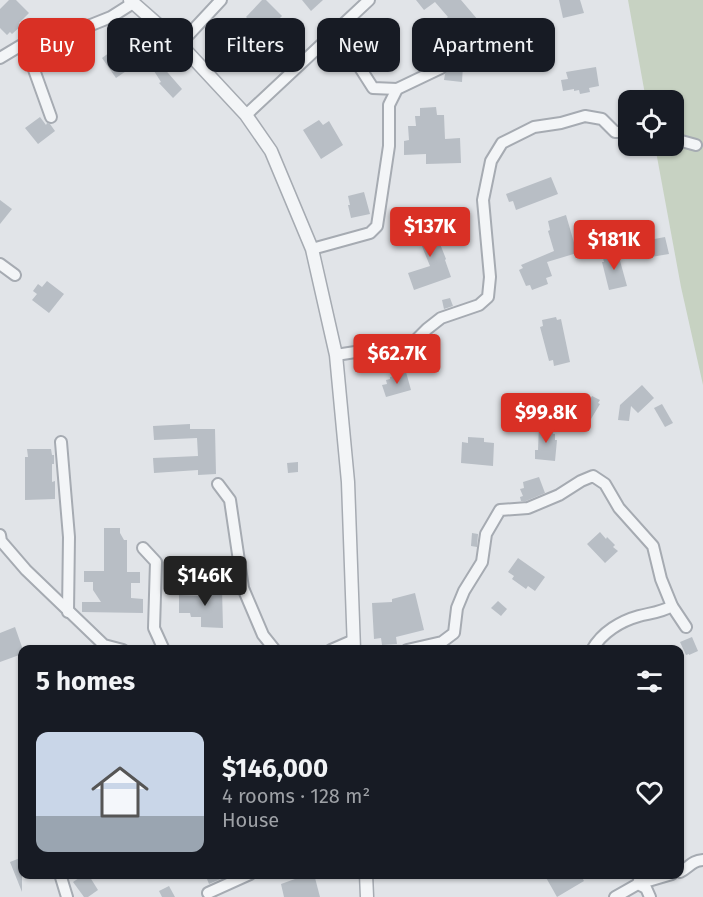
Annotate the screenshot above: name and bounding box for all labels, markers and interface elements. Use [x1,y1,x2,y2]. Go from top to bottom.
chip: Buy [18,18,95,72]
chip: Rent [107,18,193,72]
chip: Filters [205,18,305,72]
chip: New [317,18,400,72]
chip: Apartment [412,18,555,72]
map controls [618,90,684,156]
button: locate [618,90,684,156]
pin: $137K [388,207,472,258]
text: $137K [404,214,456,238]
pin: $181K [572,220,656,271]
text: $181K [588,227,640,251]
pin: $62.7K [348,334,446,385]
text: $62.7K [367,341,427,365]
pin: $99.8K [497,393,595,444]
text: $99.8K [515,400,577,424]
pin: $146K [163,556,247,607]
text: $146K [178,563,232,587]
icon: filters [633,665,666,698]
text: 5 homes [36,666,135,697]
text: $146,000 [222,753,328,784]
icon: home [84,756,156,828]
icon: heart [633,776,666,809]
text: 4 rooms · 128 m² [222,784,370,808]
text: House [222,808,279,832]

